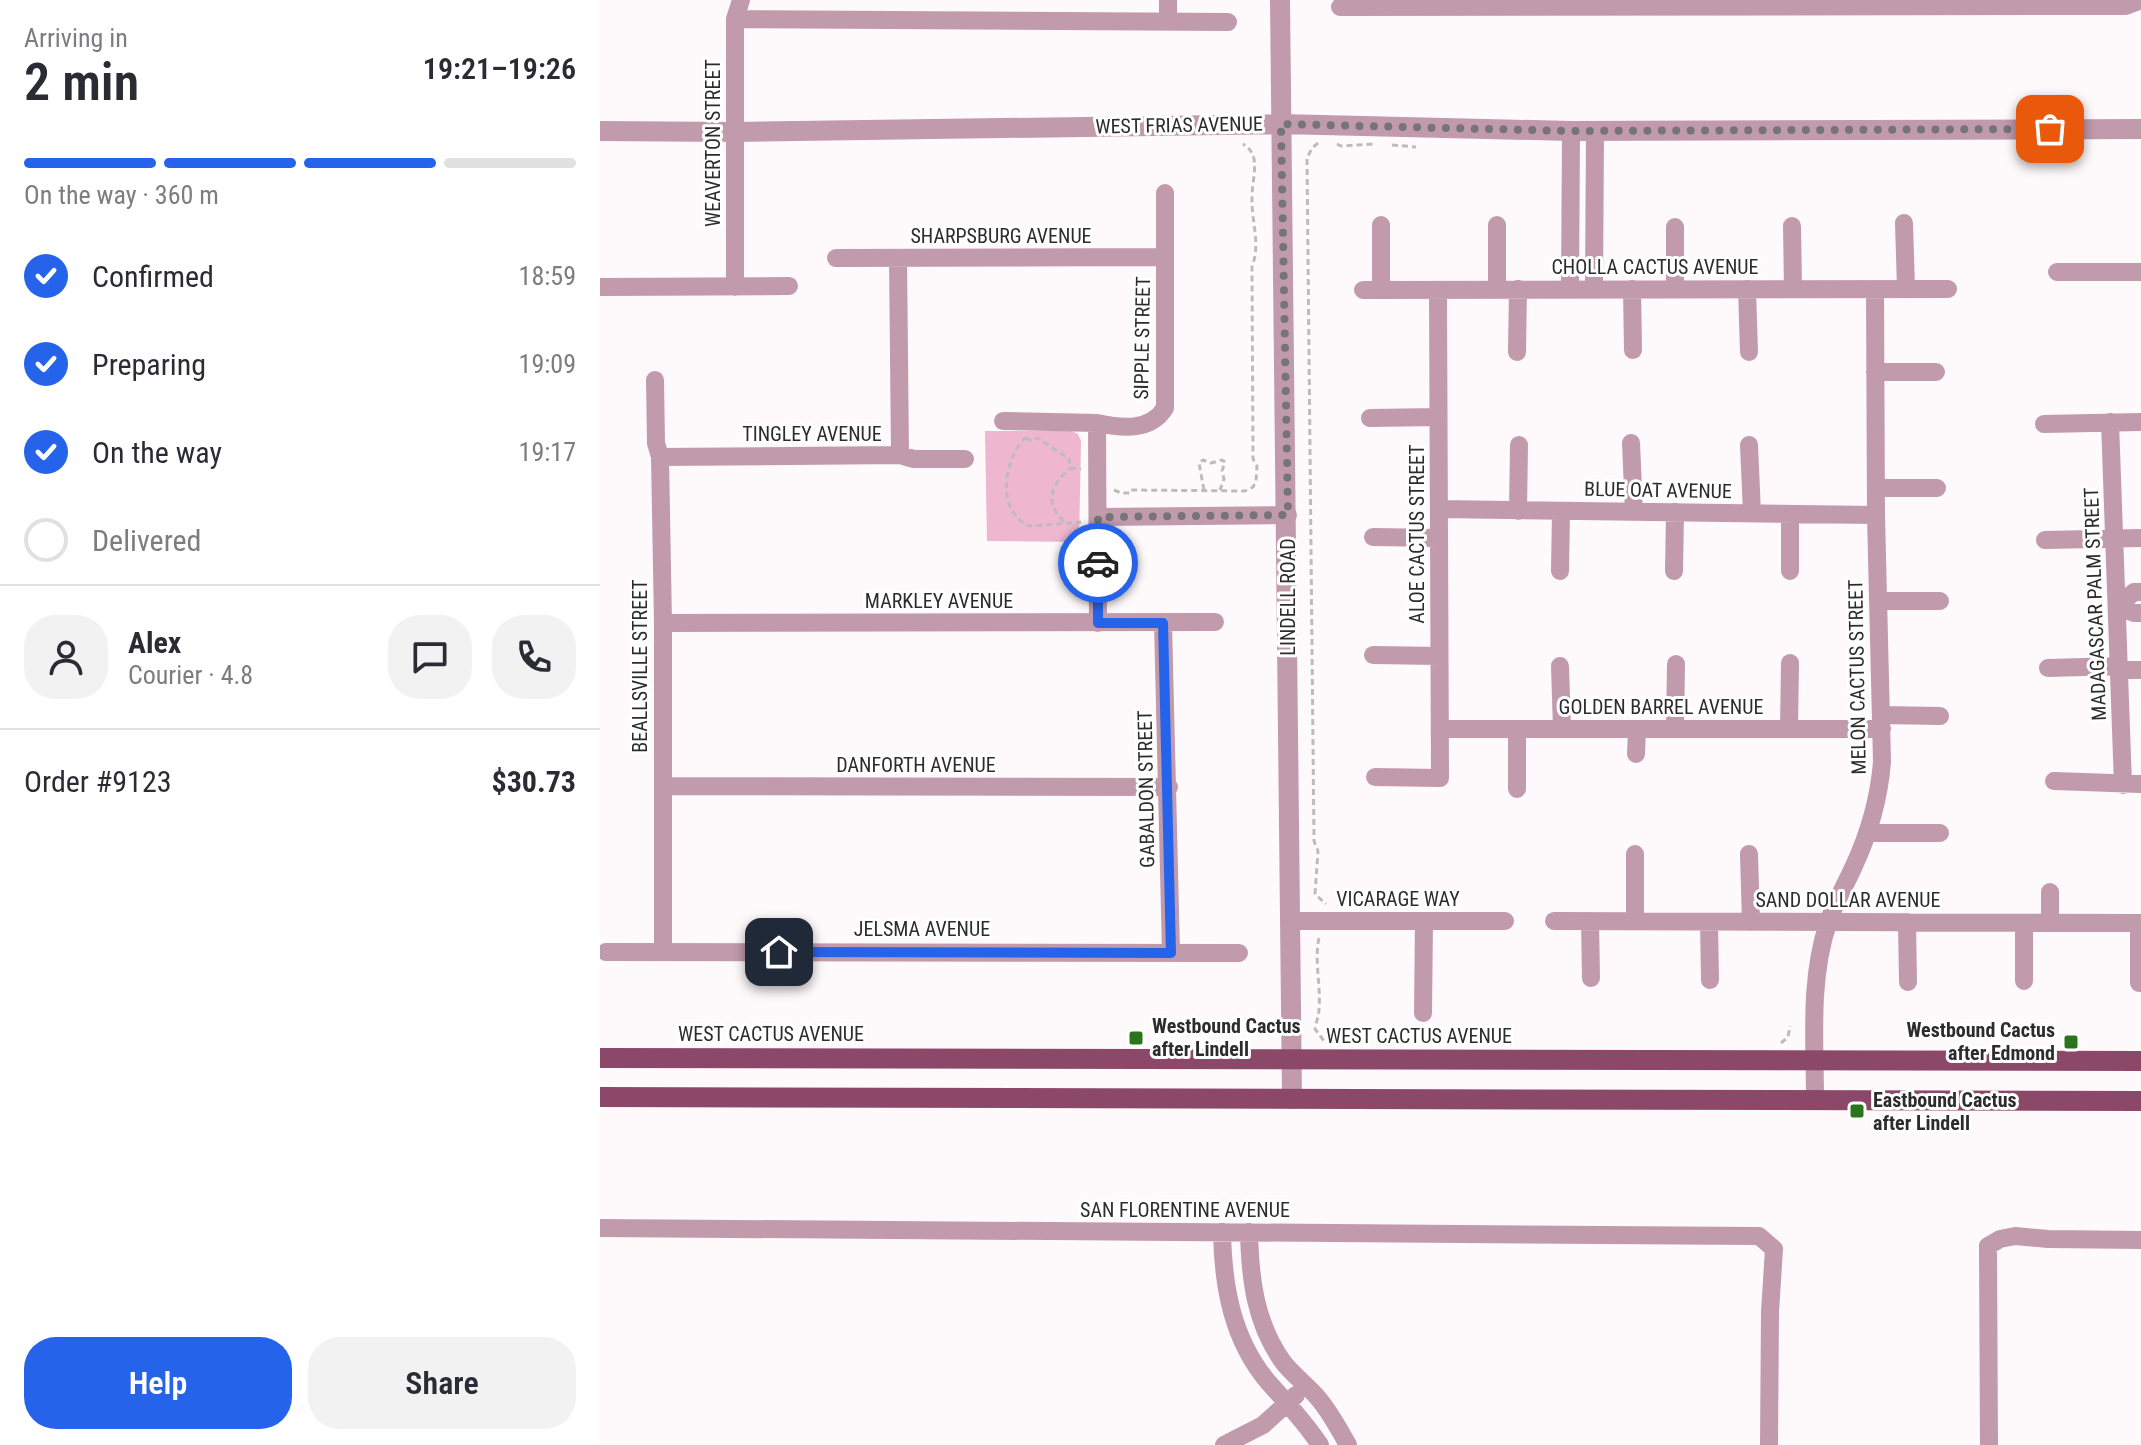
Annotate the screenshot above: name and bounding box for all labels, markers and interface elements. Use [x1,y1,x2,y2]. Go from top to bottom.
text: Arriving in [24,23,128,53]
text: 19:21–19:26 [423,51,576,86]
text: 2 min [24,52,139,113]
street label: WEAVERTON STREET [701,59,725,227]
pin [2016,95,2084,163]
icon: bag [2028,107,2072,151]
street label: WEST FRIAS AVENUE [1095,112,1263,138]
text: On the way · 360 m [24,180,219,210]
street label: SHARPSBURG AVENUE [910,224,1092,248]
icon: check [24,254,68,298]
street label: CHOLLA CACTUS AVENUE [1552,255,1759,279]
text: Confirmed [92,259,214,294]
text: 18:59 [519,261,576,291]
street label: SIPPLE STREET [1129,276,1155,400]
icon: check [24,342,68,386]
text: Preparing [92,347,206,382]
text: 19:09 [519,349,576,379]
street label: TINGLEY AVENUE [742,422,882,446]
icon: check [24,430,68,474]
text: On the way [92,435,222,470]
text: 19:17 [519,437,576,467]
street label: ALOE CACTUS STREET [1405,444,1429,624]
street label: BLUE OAT AVENUE [1584,477,1732,503]
street label: MADAGASCAR PALM STREET [2079,487,2111,721]
text: Delivered [92,523,201,558]
courier [1058,523,1138,603]
street label: LINDELL ROAD [1276,538,1300,656]
icon: car [1076,541,1120,585]
street label: BEALLSVILLE STREET [628,579,652,753]
street label: MELON CACTUS STREET [1843,579,1871,775]
street label: MARKLEY AVENUE [865,589,1013,613]
button: person [24,615,108,699]
button: chat [388,615,472,699]
button: phone [492,615,576,699]
text: Alex [128,625,181,660]
text: Courier · 4.8 [128,660,253,690]
street label: GOLDEN BARREL AVENUE [1559,695,1763,719]
street label: GABALDON STREET [1133,710,1159,868]
street label: DANFORTH AVENUE [836,753,996,777]
text: Order #9123 [24,764,172,799]
text: $30.73 [491,764,576,799]
street label: VICARAGE WAY [1336,887,1460,911]
street label: SAND DOLLAR AVENUE [1755,888,1941,912]
street label: JELSMA AVENUE [854,917,990,941]
pin [745,918,813,986]
icon: home [757,930,801,974]
place label: Westbound Cactus after Lindell [1152,1014,1301,1061]
place label: Westbound Cactus after Edmond [1906,1018,2055,1065]
street label: WEST CACTUS AVENUE [678,1022,864,1046]
street label: WEST CACTUS AVENUE [1326,1024,1512,1048]
marker: Westbound Cactus after Lindell [1127,1029,1145,1047]
marker: Westbound Cactus after Edmond [2062,1033,2080,1051]
place label: Eastbound Cactus after Lindell [1873,1088,2017,1135]
marker: Eastbound Cactus after Lindell [1848,1102,1866,1120]
street label: SAN FLORENTINE AVENUE [1080,1198,1290,1222]
button: Help [24,1337,292,1429]
button: Share [308,1337,576,1429]

